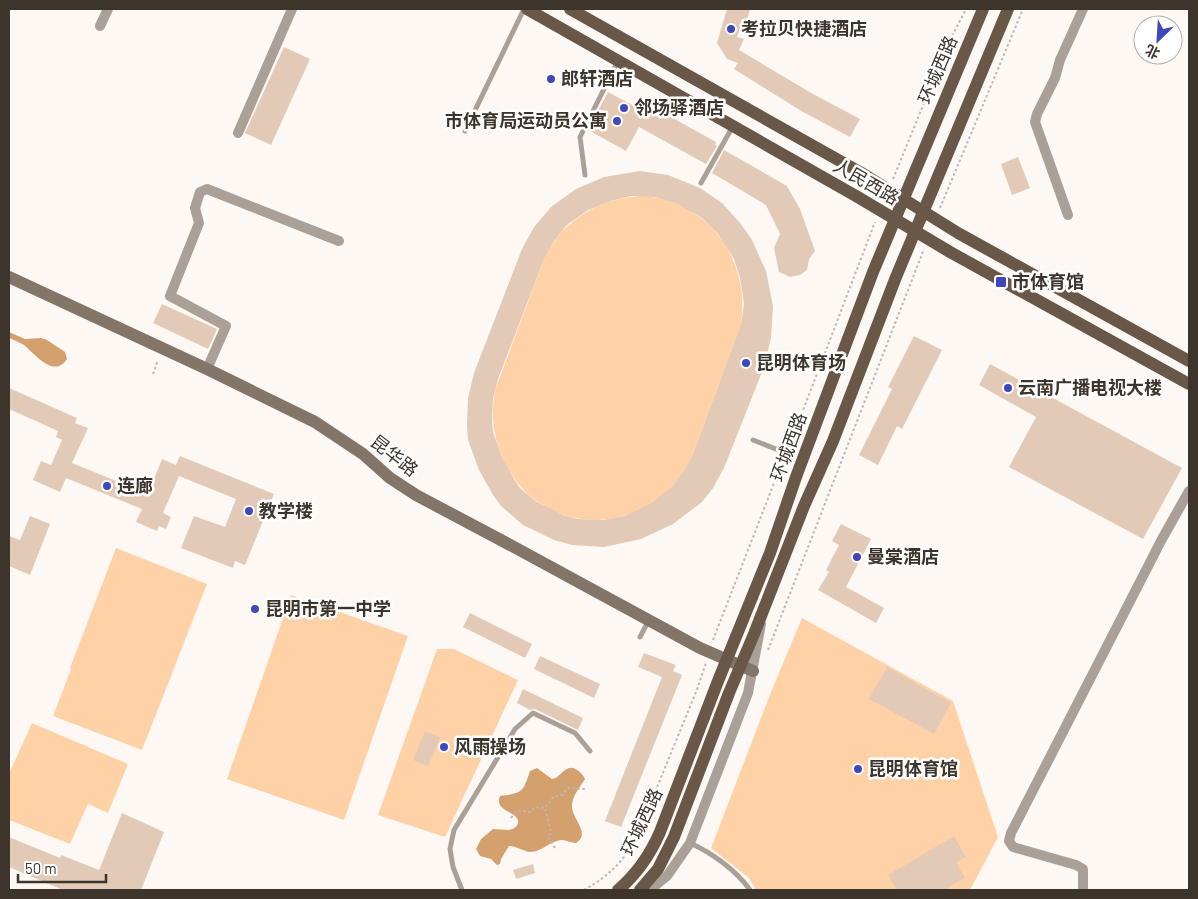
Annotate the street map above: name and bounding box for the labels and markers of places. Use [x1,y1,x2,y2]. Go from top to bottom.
place label: 考拉贝快捷酒店 [741,17,867,39]
marker: 考拉贝快捷酒店 [725,23,737,35]
place label: 郎轩酒店 [561,67,633,89]
marker: 郎轩酒店 [545,73,557,85]
place label: 邻场驿酒店 [634,96,724,118]
marker: 邻场驿酒店 [618,102,630,114]
place label: 市体育局运动员公寓 [445,109,607,131]
marker: 市体育局运动员公寓 [611,115,623,127]
place label: 市体育馆 [1012,270,1084,292]
marker: 市体育馆 [994,275,1008,289]
place label: 昆明体育场 [756,351,846,373]
marker: 昆明体育场 [740,357,752,369]
place label: 云南广播电视大楼 [1018,376,1162,398]
marker: 云南广播电视大楼 [1002,382,1014,394]
place label: 连廊 [117,474,153,496]
marker: 连廊 [101,480,113,492]
place label: 教学楼 [259,499,313,521]
marker: 教学楼 [243,505,255,517]
place label: 曼棠酒店 [867,545,939,567]
marker: 曼棠酒店 [851,551,863,563]
place label: 昆明市第一中学 [265,597,391,619]
marker: 昆明市第一中学 [249,603,261,615]
place label: 风雨操场 [454,735,526,757]
marker: 风雨操场 [438,741,450,753]
place label: 昆明体育馆 [868,757,958,779]
marker: 昆明体育馆 [852,763,864,775]

